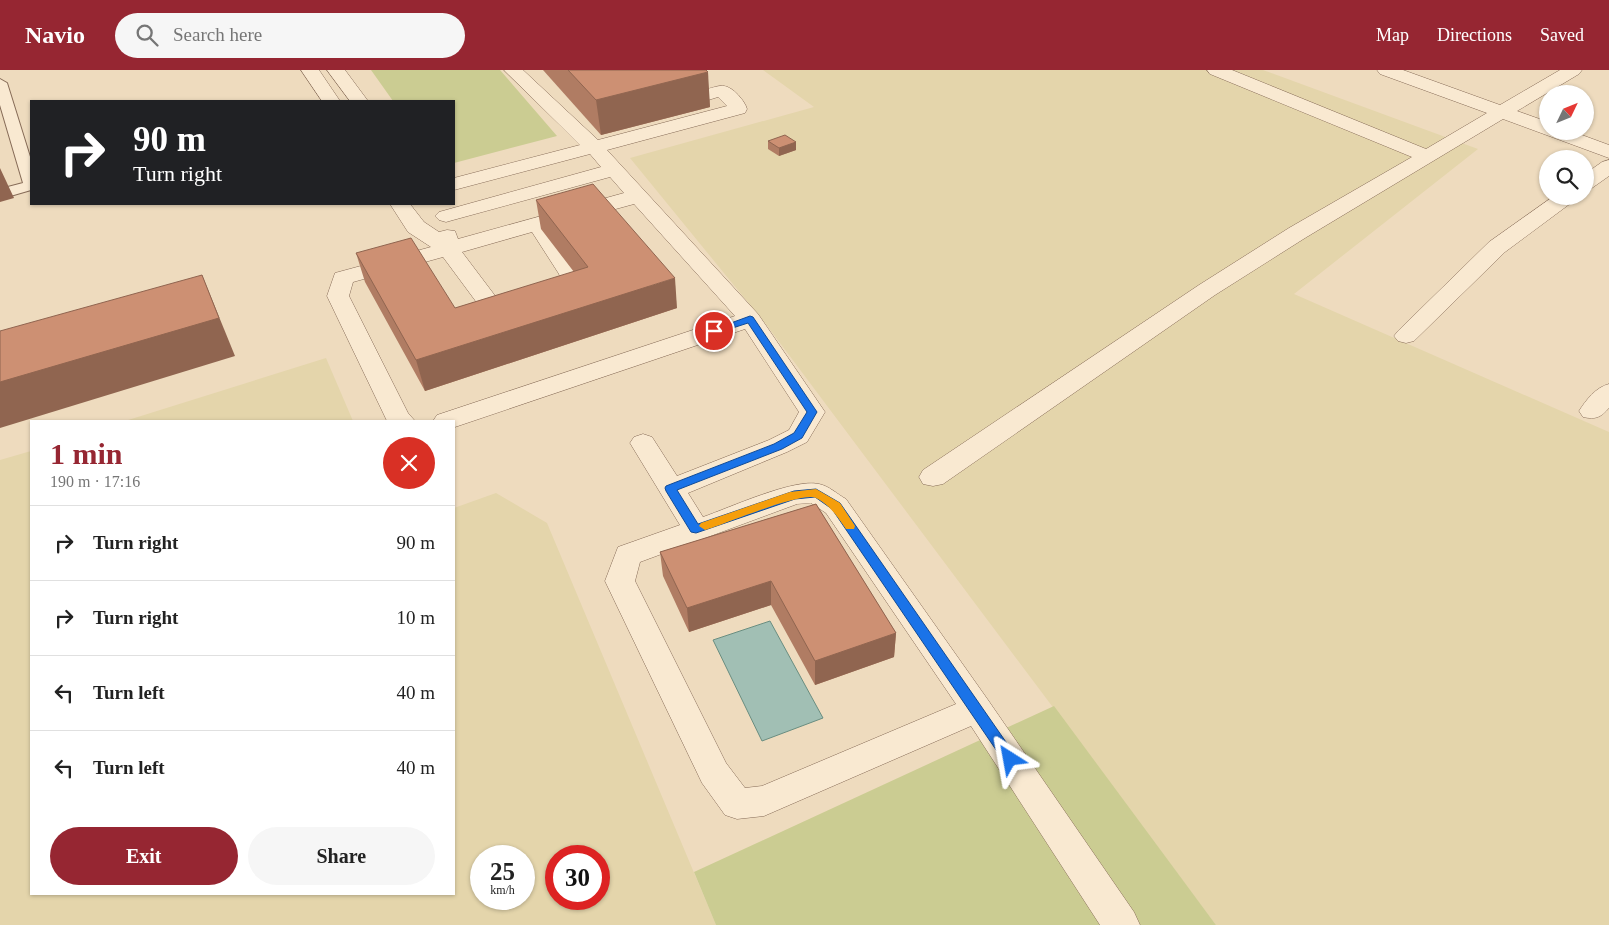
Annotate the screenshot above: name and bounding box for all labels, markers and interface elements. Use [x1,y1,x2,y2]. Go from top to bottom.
search box [115,13,465,58]
icon: search [133,21,161,49]
text: Navio [25,22,85,48]
text: Search here [173,24,262,45]
text: Map [1376,25,1409,45]
text: Directions [1437,25,1512,45]
text: Saved [1540,25,1584,45]
north arrow [1539,85,1594,140]
map controls [1539,85,1594,205]
icon: right [50,120,115,185]
text: 90 m [133,120,206,159]
button: search [1539,150,1594,205]
text: Turn right [133,161,222,186]
pin [693,310,735,352]
icon: arrive [700,317,728,345]
text: 1 min [50,437,123,470]
button: close [383,437,435,489]
text: 190 m · 17:16 [50,473,140,490]
icon: right [50,529,78,557]
text: Turn right [93,532,178,553]
text: 90 m [396,532,435,553]
icon: right [50,604,78,632]
text: Turn right [93,607,178,628]
text: 10 m [396,607,435,628]
icon: left [50,679,78,707]
text: Turn left [93,682,165,703]
text: 40 m [396,682,435,703]
position arrow [983,732,1035,784]
icon: left [50,754,78,782]
text: Turn left [93,757,165,778]
text: 40 m [396,757,435,778]
button: Exit [50,827,238,885]
button: Share [248,827,435,885]
speed limit sign: 30 [545,845,610,910]
text: 25 [490,858,515,885]
text: km/h [490,883,515,897]

